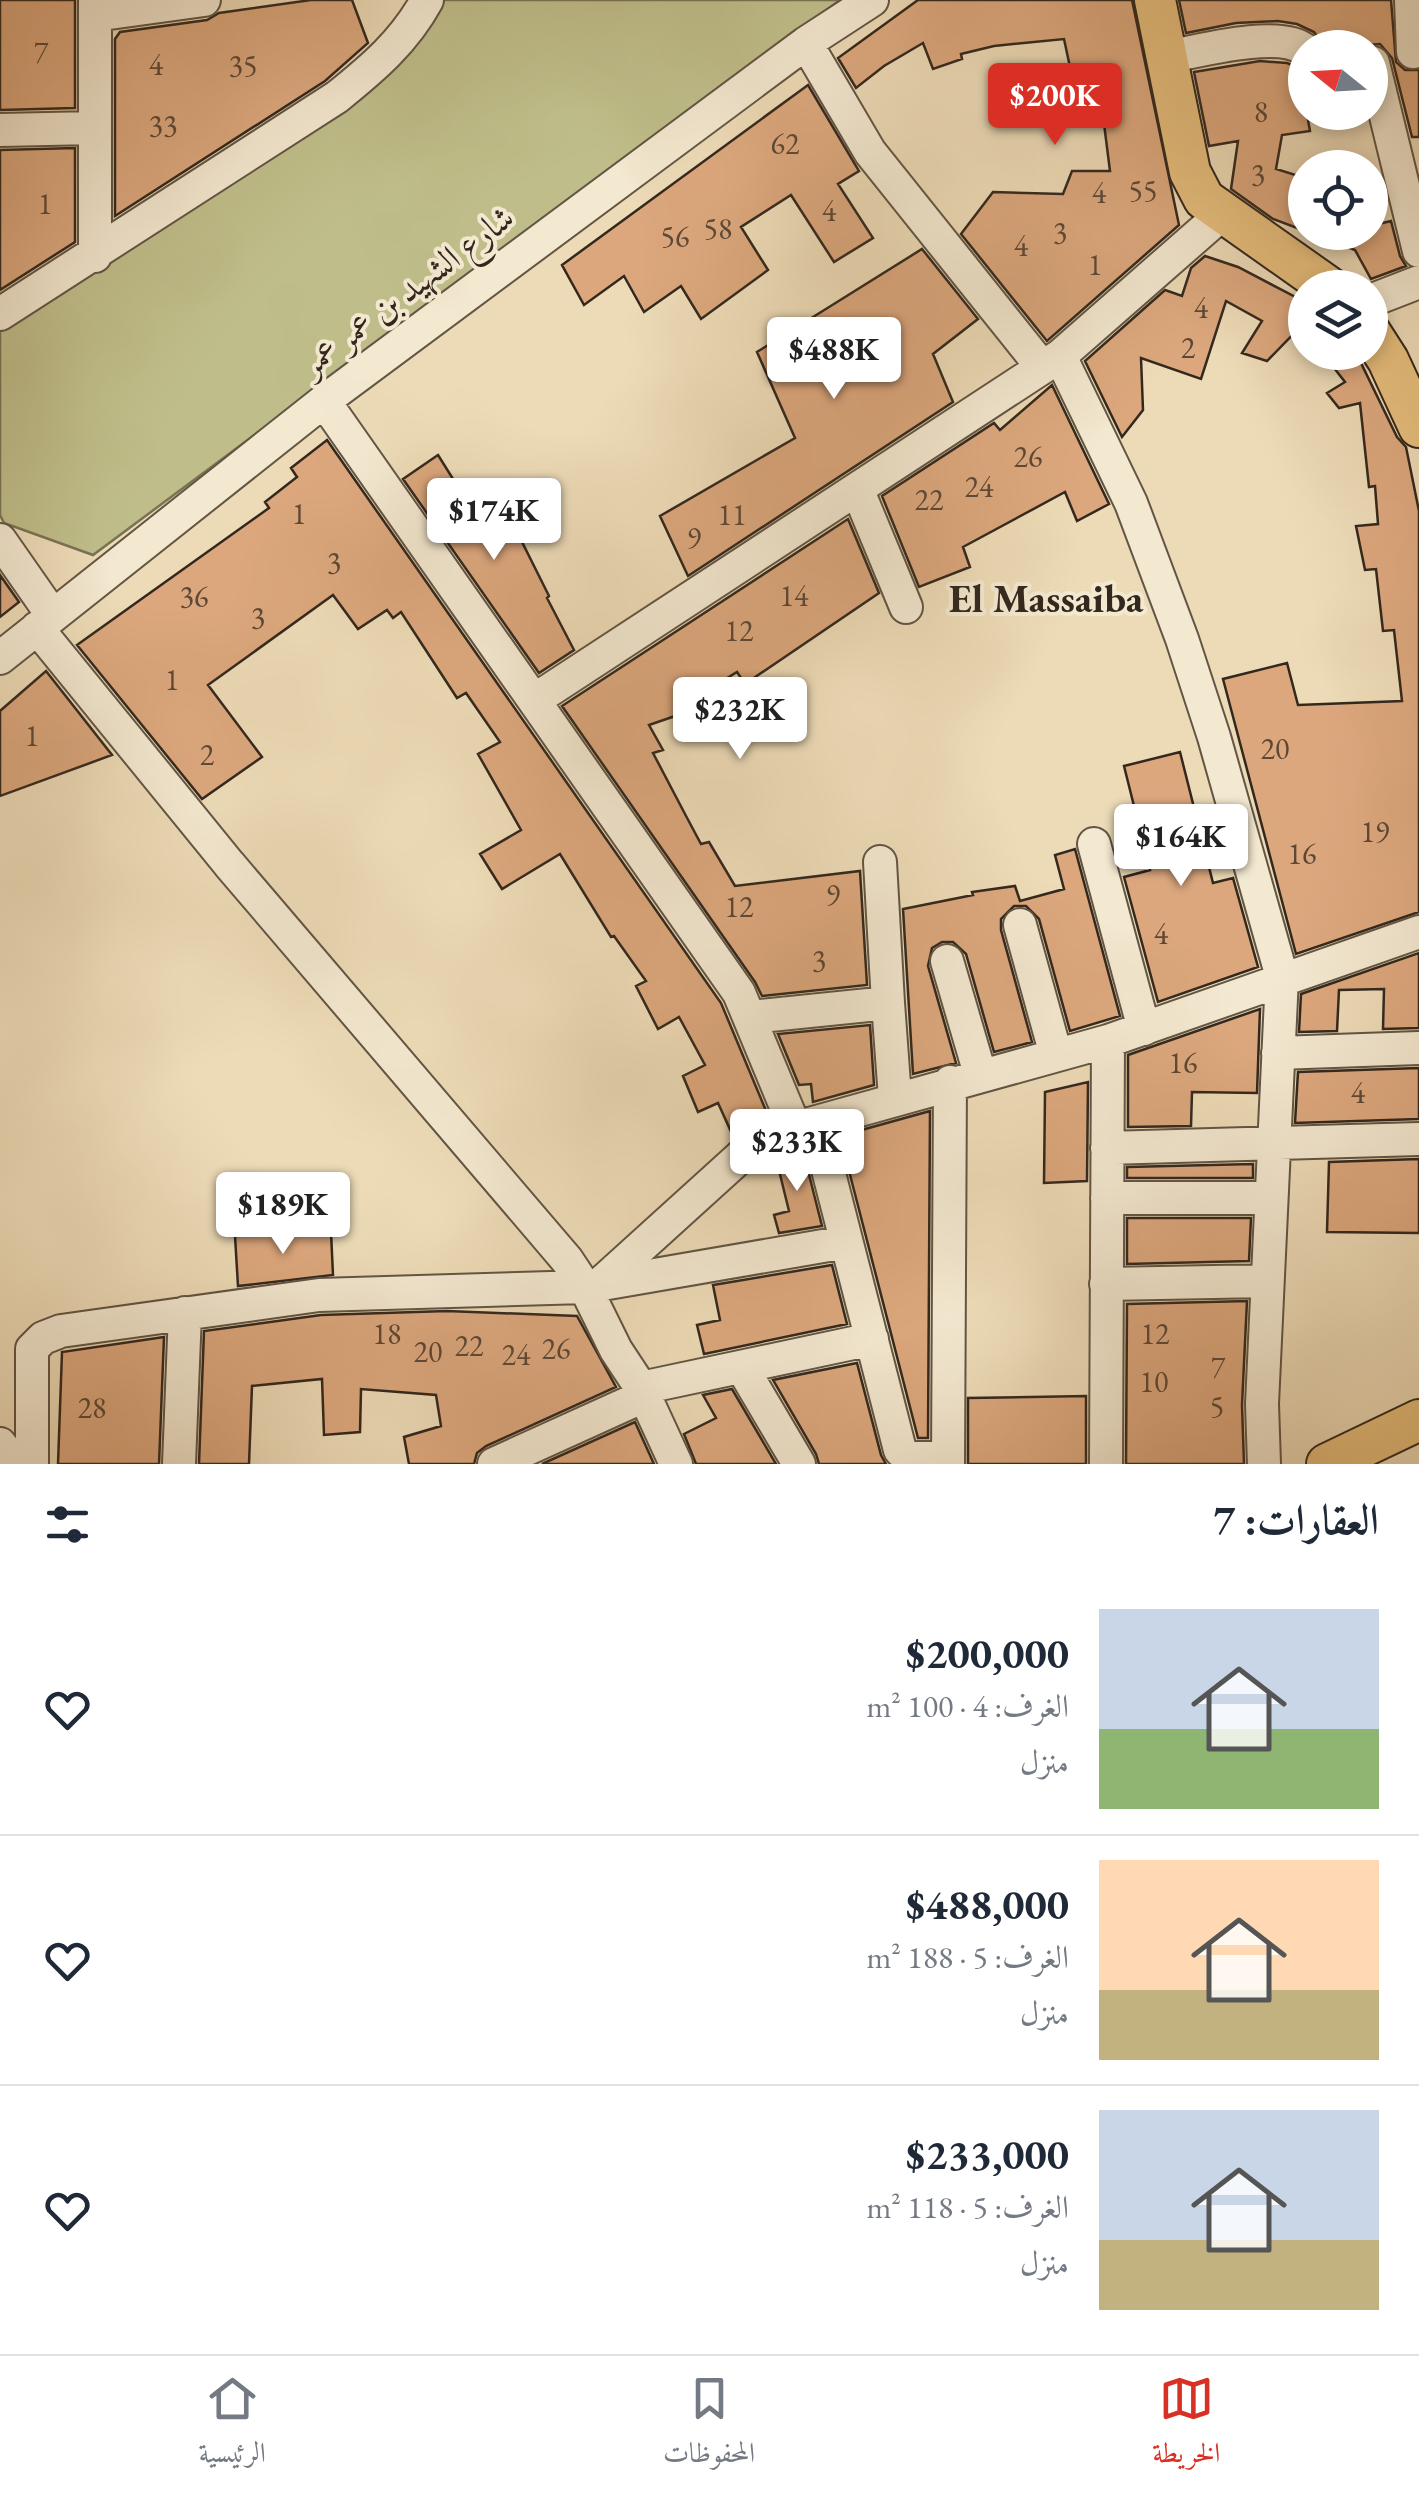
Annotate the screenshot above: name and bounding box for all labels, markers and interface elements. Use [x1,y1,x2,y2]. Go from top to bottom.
north arrow [1288,30,1388,130]
map controls [1288,30,1388,370]
house number: 7 [34,32,49,71]
house number: 4 [149,45,164,84]
house number: 35 [229,46,257,85]
pin: $200K [985,63,1125,148]
text: $200K [1010,74,1100,116]
house number: 8 [1254,92,1268,131]
house number: 33 [149,106,177,145]
house number: 62 [771,124,800,163]
button: locate [1288,150,1388,250]
house number: 3 [1251,155,1265,194]
house number: 55 [1129,171,1157,210]
house number: 4 [1092,173,1107,212]
house number: 1 [38,184,52,223]
house number: 4 [822,191,837,230]
street label: شارع الشهيد بن عمر عمر [288,194,527,392]
house number: 58 [704,209,732,248]
house number: 3 [1053,213,1067,252]
house number: 56 [661,217,689,256]
house number: 4 [1014,226,1029,265]
house number: 1 [1088,245,1102,284]
button: layers [1288,270,1388,370]
house number: 4 [1194,288,1209,327]
pin: $488K [764,317,904,402]
text: $488K [789,328,879,370]
house number: 2 [1181,328,1196,367]
house number: 26 [1014,437,1042,476]
house number: 24 [965,467,994,506]
pin: $174K [424,478,564,563]
house number: 22 [915,480,944,519]
text: $174K [449,489,539,531]
house number: 1 [292,494,306,533]
house number: 11 [718,495,746,534]
house number: 9 [687,518,701,557]
house number: 3 [327,543,341,582]
district label: El Massaiba [949,572,1144,624]
house number: 14 [780,576,809,615]
house number: 36 [180,577,208,616]
house number: 3 [251,598,265,637]
house number: 12 [725,611,754,650]
house number: 1 [165,660,179,699]
pin: $232K [670,677,810,762]
text: $232K [695,688,785,730]
house number: 1 [25,716,39,755]
house number: 20 [1261,729,1289,768]
house number: 2 [200,735,215,774]
pin: $164K [1111,804,1251,889]
house number: 19 [1361,812,1389,851]
text: $164K [1136,815,1226,857]
house number: 16 [1288,834,1316,873]
house number: 9 [826,875,840,914]
house number: 12 [725,887,754,926]
house number: 4 [1154,914,1169,953]
house number: 3 [812,941,826,980]
house number: 16 [1169,1043,1197,1082]
house number: 4 [1351,1073,1366,1112]
pin: $233K [727,1109,867,1194]
text: $233K [752,1120,842,1162]
pin: $189K [213,1172,353,1257]
text: $189K [238,1183,328,1225]
house number: 18 [373,1314,401,1353]
house number: 12 [1141,1314,1170,1353]
house number: 22 [455,1326,484,1365]
house number: 26 [542,1329,570,1368]
house number: 20 [414,1332,442,1371]
house number: 24 [502,1335,531,1374]
house number: 7 [1211,1347,1226,1386]
house number: 10 [1140,1362,1168,1401]
house number: 5 [1210,1387,1224,1426]
house number: 28 [78,1388,106,1427]
text: العقارات: 7 [1213,1492,1379,1547]
icon: filters [40,1497,95,1552]
text: $200,000 [906,1626,1069,1681]
icon: home [1179,1649,1299,1769]
icon: heart [40,1682,95,1737]
text: الغرف: 4 · 100 m² [866,1685,1069,1727]
text: منزل [1020,1741,1069,1783]
text: $488,000 [906,1877,1069,1932]
icon: home [1179,1900,1299,2020]
icon: heart [40,1933,95,1988]
text: الغرف: 5 · 188 m² [866,1936,1069,1978]
text: منزل [1020,1992,1069,2034]
text: $233,000 [906,2127,1069,2182]
icon: home [1179,2150,1299,2270]
icon: heart [40,2183,95,2238]
text: الغرف: 5 · 118 m² [866,2186,1069,2228]
text: منزل [1020,2242,1069,2284]
tab: الرئيسية [199,2371,266,2480]
tab: المحفوظات [663,2371,755,2480]
tab: الخريطة [1152,2371,1220,2480]

